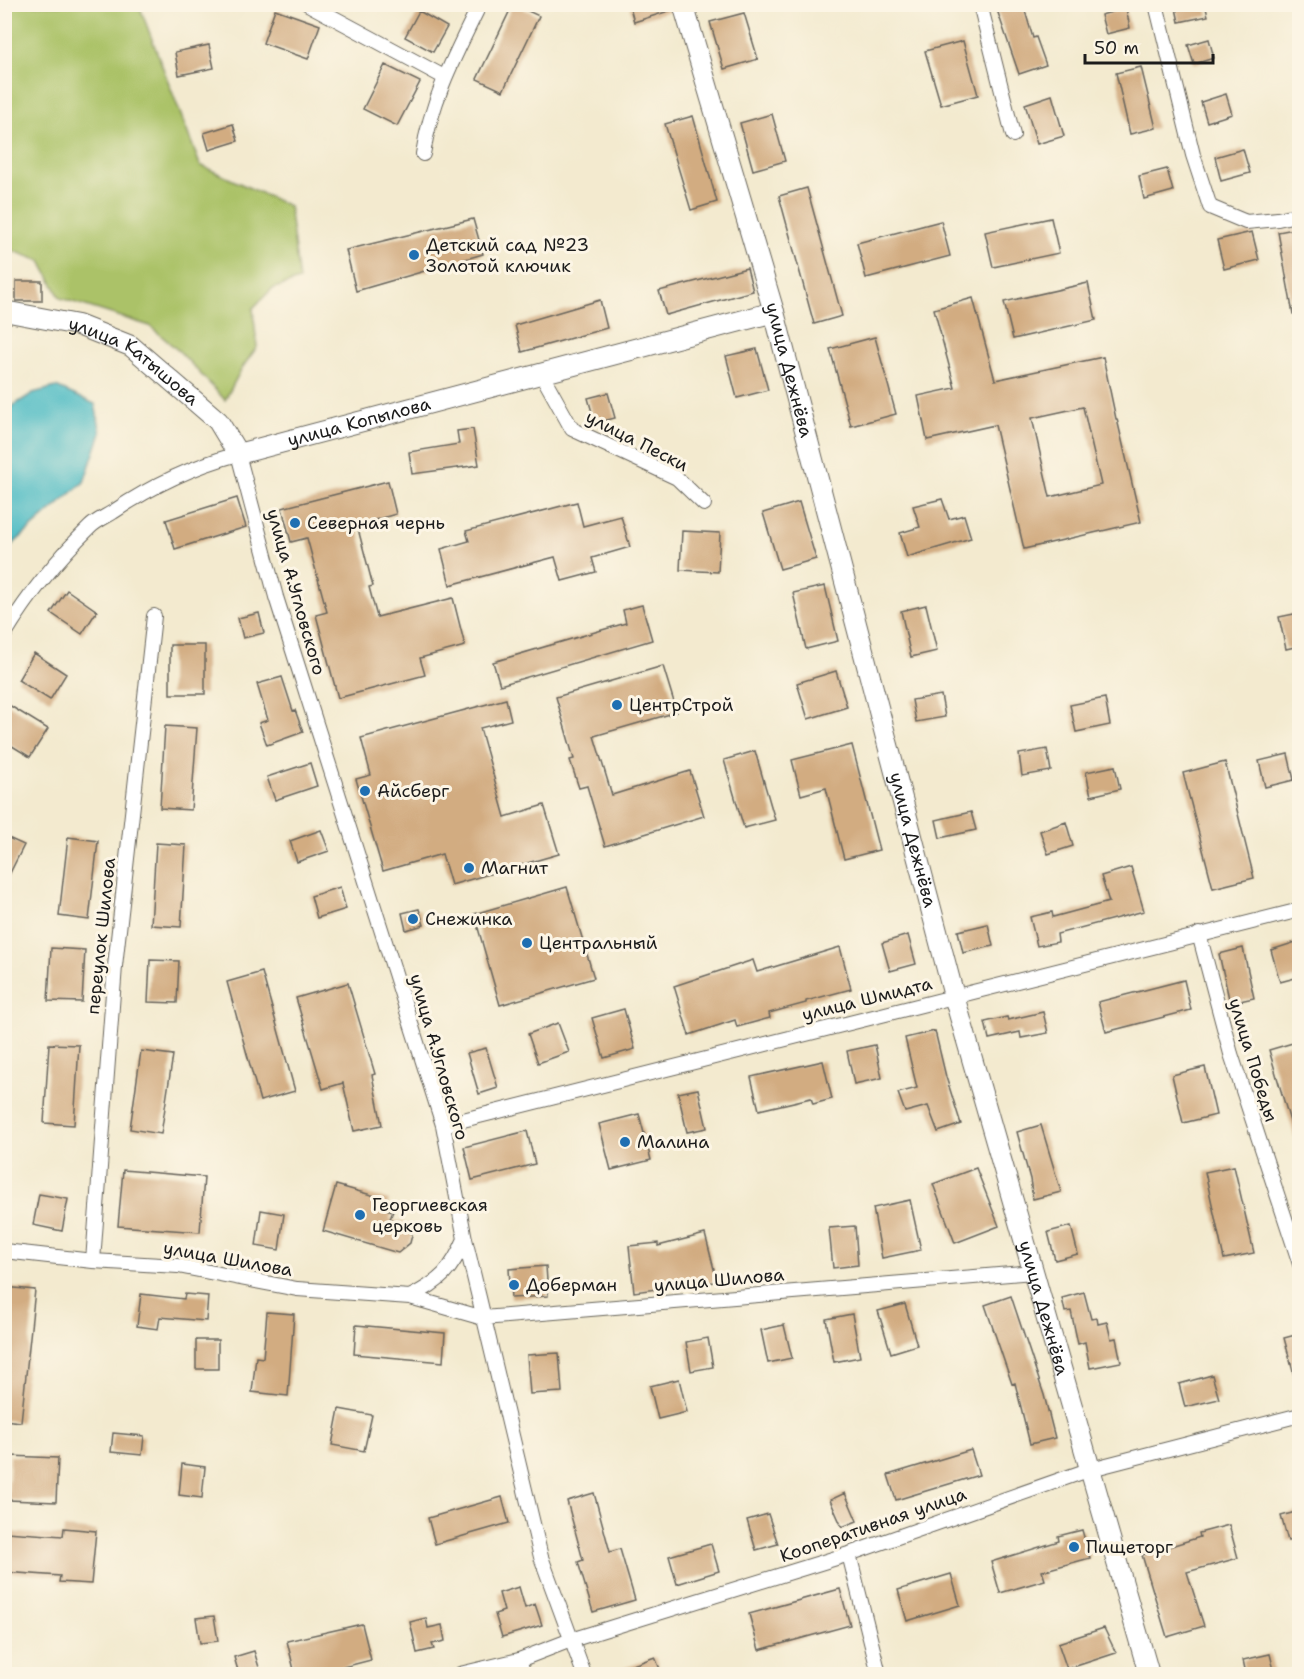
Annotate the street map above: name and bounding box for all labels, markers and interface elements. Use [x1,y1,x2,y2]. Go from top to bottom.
scale bar [1085,27,1212,65]
text: 50 m [1094,36,1139,60]
place label: Детский сад №23 Золотой ключик [426,233,589,278]
marker: Детский сад №23 Золотой ключик [407,248,421,262]
street label: улица Дежнёва [760,299,819,440]
street label: улица Катышова [67,311,204,411]
street label: улица Копылова [285,392,433,452]
street label: улица Пески [582,405,693,477]
street label: улица А.Угловского [261,506,331,678]
place label: Северная чернь [307,511,445,535]
marker: Северная чернь [288,516,302,530]
place label: ЦентрСтрой [629,693,734,717]
marker: ЦентрСтрой [610,698,624,712]
street label: улица Дежнёва [884,770,942,910]
place label: Айсберг [377,779,449,803]
marker: Айсберг [358,784,372,798]
street label: переулок Шилова [81,856,121,1016]
place label: Магнит [481,856,549,880]
marker: Магнит [462,861,476,875]
place label: Снежинка [425,907,513,931]
marker: Снежинка [406,912,420,926]
place label: Центральный [539,931,658,955]
marker: Центральный [520,936,534,950]
street label: улица А.Угловского [404,971,474,1143]
street label: улица Шмидта [799,971,935,1027]
street label: улица Победы [1223,995,1283,1125]
place label: Малина [637,1130,709,1154]
marker: Малина [618,1135,632,1149]
place label: Георгиевская церковь [372,1193,488,1238]
marker: Георгиевская церковь [353,1208,367,1222]
street label: улица Шилова [162,1236,294,1282]
street label: улица Дежнёва [1013,1238,1074,1378]
street label: улица Шилова [653,1262,785,1298]
place label: Доберман [526,1273,617,1297]
marker: Доберман [507,1278,521,1292]
street label: Кооперативная улица [777,1482,969,1568]
place label: Пищеторг [1086,1535,1173,1559]
marker: Пищеторг [1067,1540,1081,1554]

